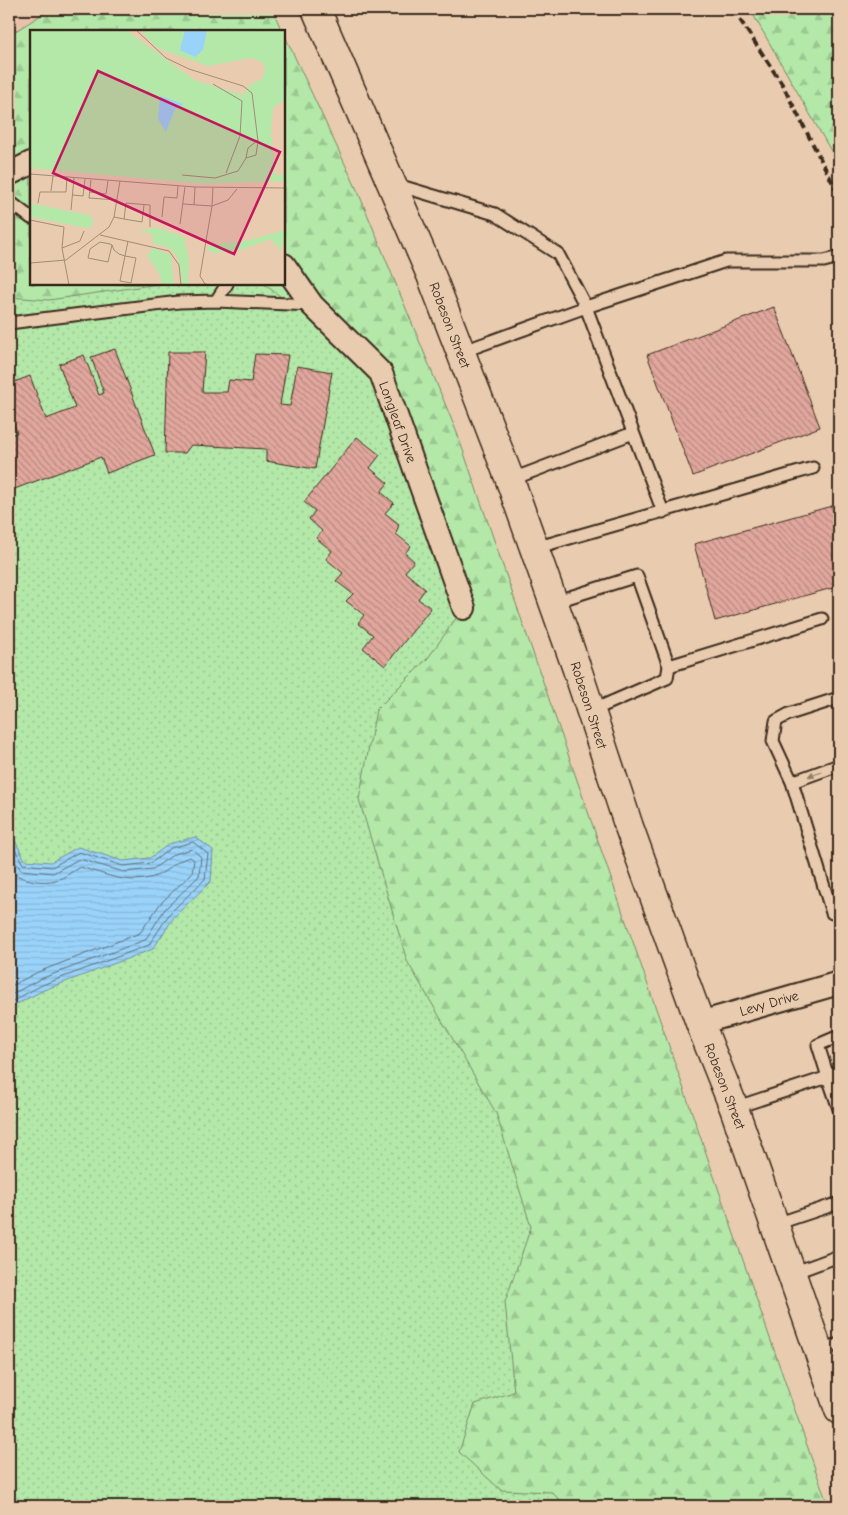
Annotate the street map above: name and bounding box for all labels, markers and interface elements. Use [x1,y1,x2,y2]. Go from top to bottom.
inset map [30,30,285,285]
street label: Robeson Street [425,280,474,372]
street label: Longleaf Drive [375,379,420,465]
street label: Robeson Street [566,659,611,752]
one-way arrow [808,771,823,778]
street label: Levy Drive [738,987,801,1020]
street label: Robeson Street [700,1041,749,1133]

